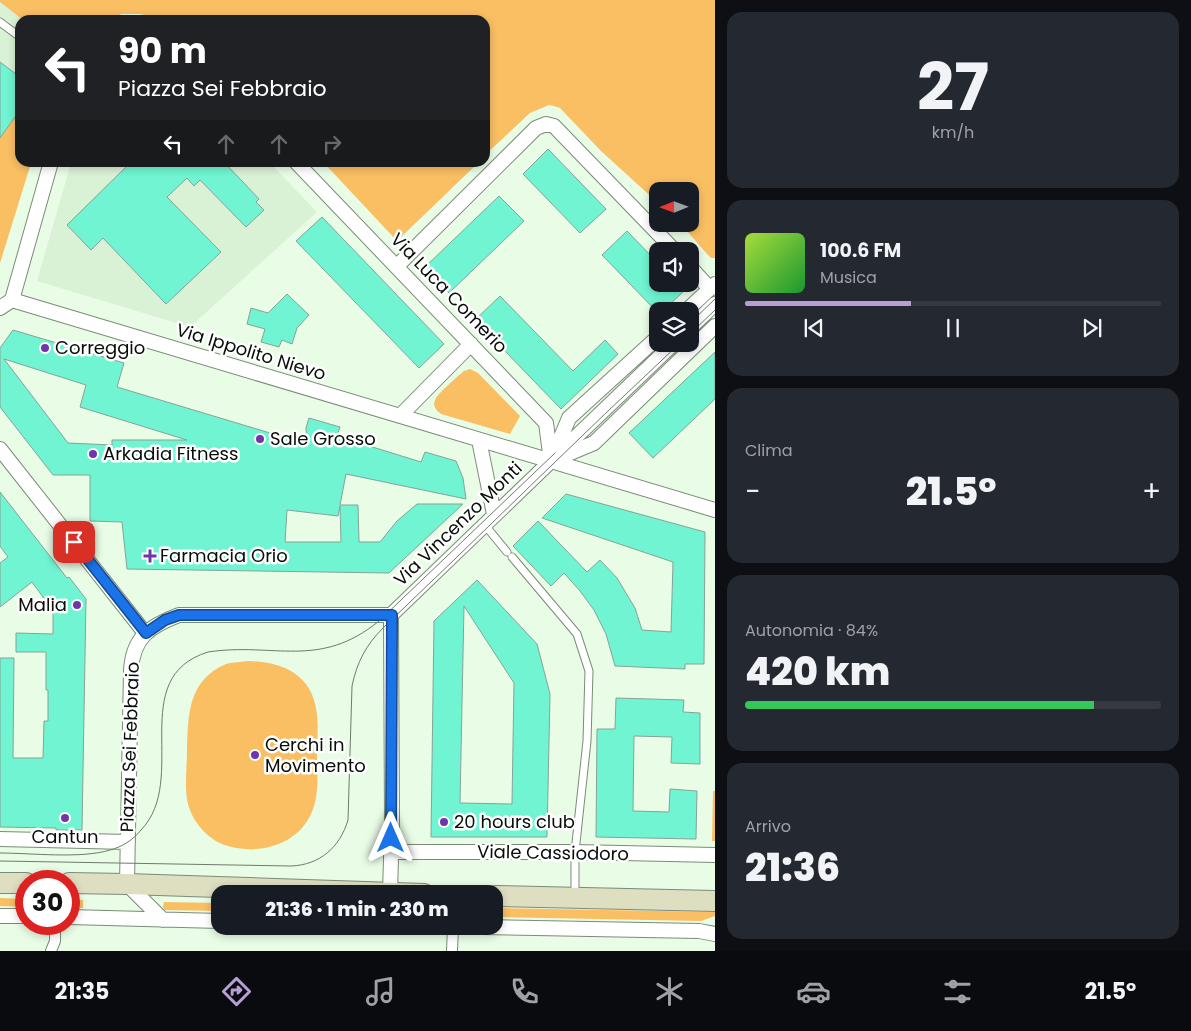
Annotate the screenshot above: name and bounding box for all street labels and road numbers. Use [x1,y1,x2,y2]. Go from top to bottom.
street label: Via Luca Comerio [385,227,513,358]
street label: Via Ippolito Nievo [173,317,329,386]
street label: Via Vincenzo Monti [388,456,527,591]
street label: Piazza Sei Febbraio [114,661,145,833]
street label: Viale Cassiodoro [477,839,629,866]

